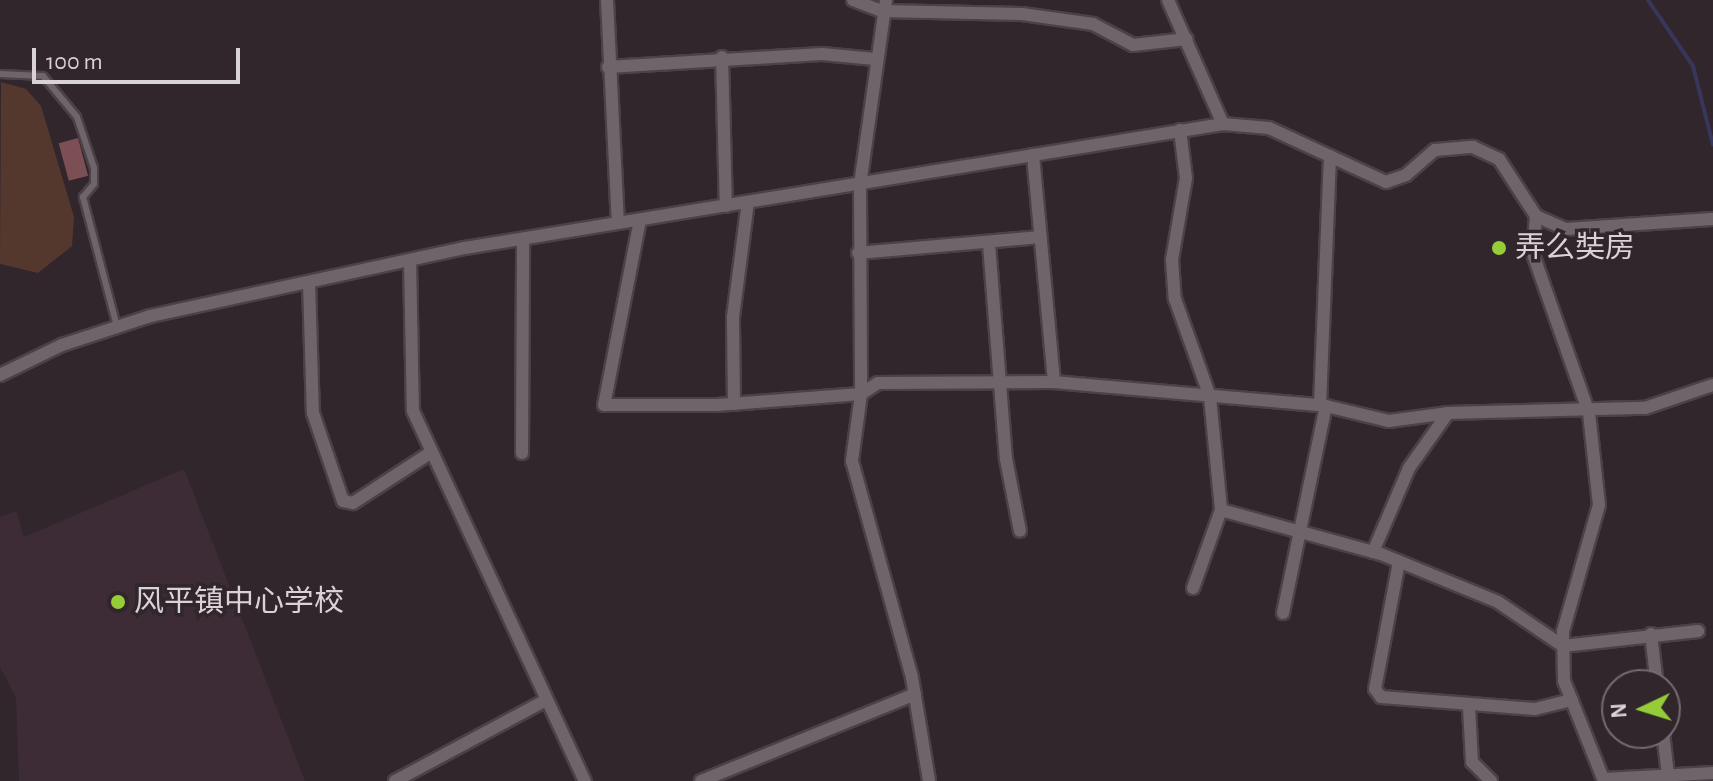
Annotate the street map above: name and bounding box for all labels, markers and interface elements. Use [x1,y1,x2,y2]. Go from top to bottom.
scale bar [36,32,244,82]
text: 100 m [46,50,103,74]
place label: 弄么奘房 [1515,230,1635,266]
marker: 弄么奘房 [1490,239,1508,257]
place label: 风平镇中心学校 [134,584,344,620]
marker: 风平镇中心学校 [109,593,127,611]
north arrow [1601,669,1681,749]
text: N [1608,702,1631,719]

